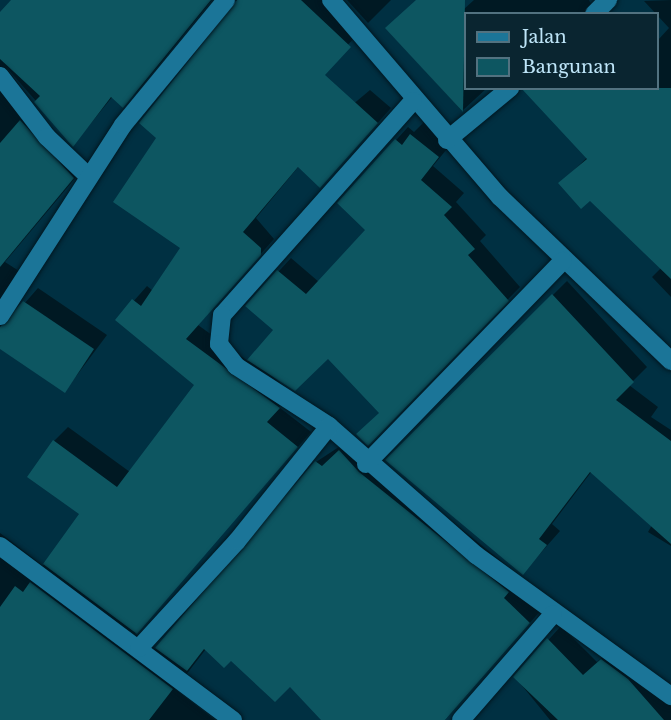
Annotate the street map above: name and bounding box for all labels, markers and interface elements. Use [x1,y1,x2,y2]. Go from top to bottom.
legend [464,12,659,90]
text: Jalan [522,26,567,48]
text: Bangunan [522,56,616,78]

